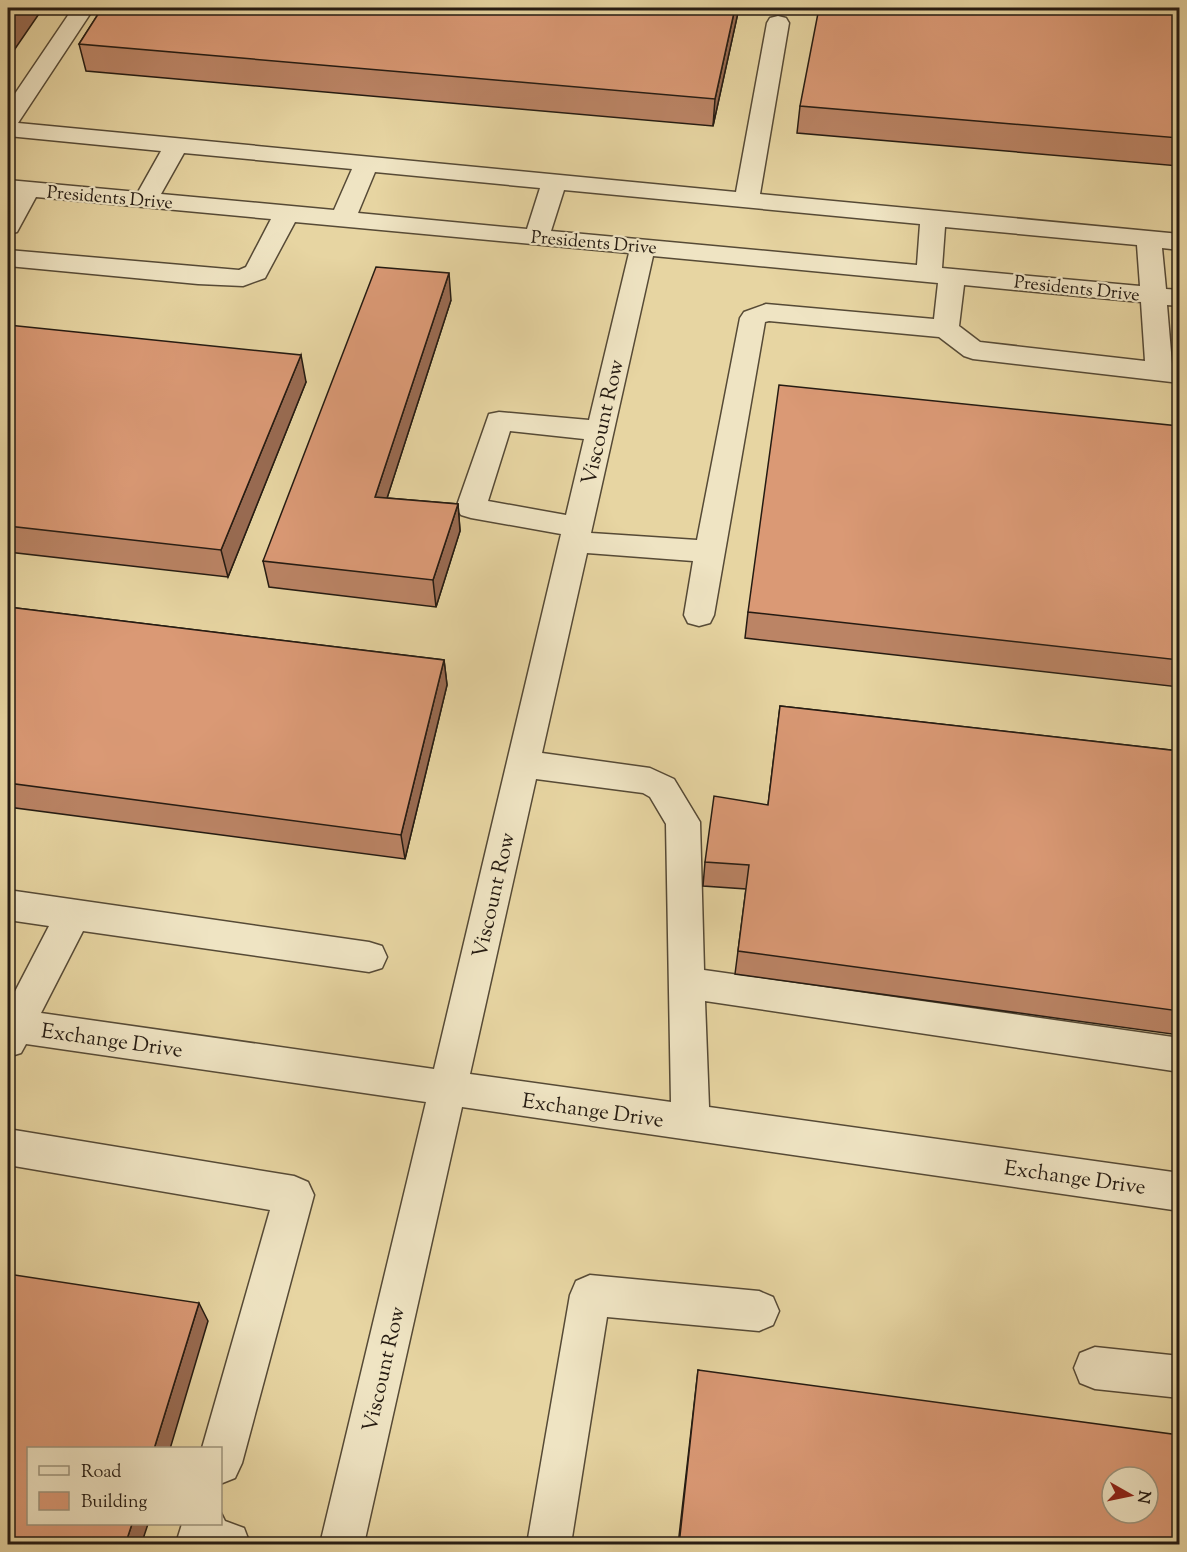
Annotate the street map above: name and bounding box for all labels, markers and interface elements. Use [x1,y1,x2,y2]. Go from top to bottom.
street label: Presidents Drive [46,181,174,217]
street label: Presidents Drive [530,226,658,262]
street label: Presidents Drive [1013,270,1141,310]
street label: Viscount Row [575,356,633,488]
street label: Viscount Row [466,829,524,961]
street label: Exchange Drive [39,1017,184,1067]
street label: Exchange Drive [520,1087,665,1137]
street label: Exchange Drive [1002,1154,1147,1204]
street label: Viscount Row [356,1303,414,1435]
legend [27,1447,222,1525]
text: Road [81,1460,121,1486]
north arrow [1100,1465,1160,1525]
text: N [1130,1489,1155,1505]
text: Building [81,1490,147,1516]

